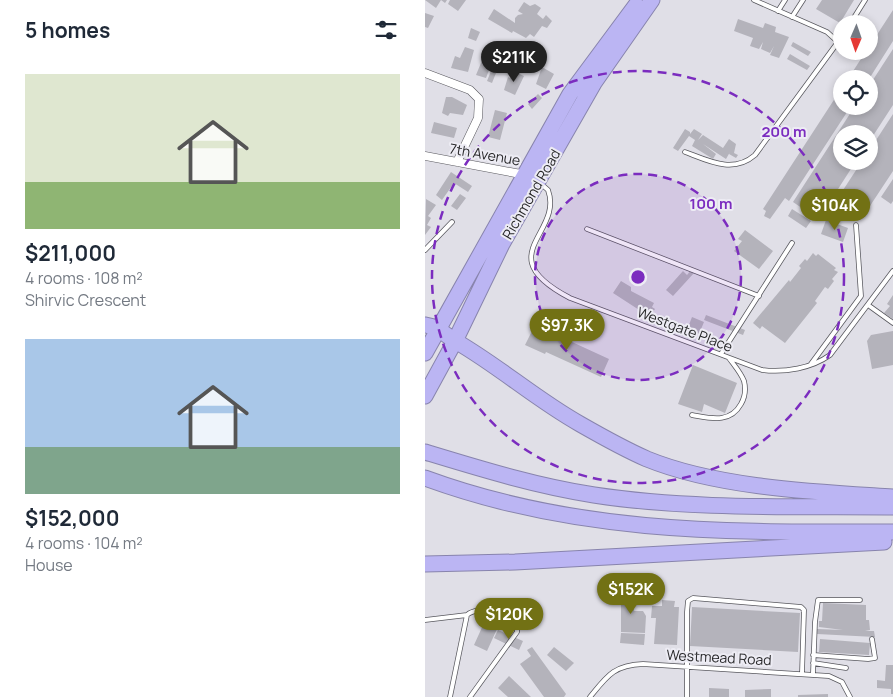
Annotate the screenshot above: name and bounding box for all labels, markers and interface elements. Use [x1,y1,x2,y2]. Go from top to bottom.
north arrow [833,15,877,60]
map controls [833,15,878,170]
text: 5 homes [25,16,110,44]
icon: filters [372,16,400,44]
pin: $211K [479,41,549,83]
text: $211K [492,46,536,68]
button: locate [833,70,878,115]
icon: home [168,107,258,197]
text: 200 m [761,121,807,142]
button: layers [833,125,878,170]
street label: 7th Avenue [448,138,522,170]
street label: Richmond Road [498,146,564,242]
pin: $104K [800,188,870,231]
text: 100 m [690,193,732,214]
text: $104K [811,194,859,216]
text: $211,000 [25,239,116,267]
text: 4 rooms · 108 m² [25,267,143,289]
centre of rings [629,268,647,286]
text: Shirvic Crescent [25,289,146,311]
street label: Westgate Place [634,302,736,356]
pin: $97.3K [526,308,608,351]
text: $97.3K [541,314,593,336]
icon: home [168,372,258,462]
text: $152,000 [25,504,119,532]
text: 4 rooms · 104 m² [25,532,143,554]
text: House [25,554,73,576]
pin: $152K [596,572,666,615]
text: $152K [608,578,654,600]
pin: $120K [474,598,544,640]
text: $120K [485,603,533,625]
street label: Westmead Road [666,645,772,669]

